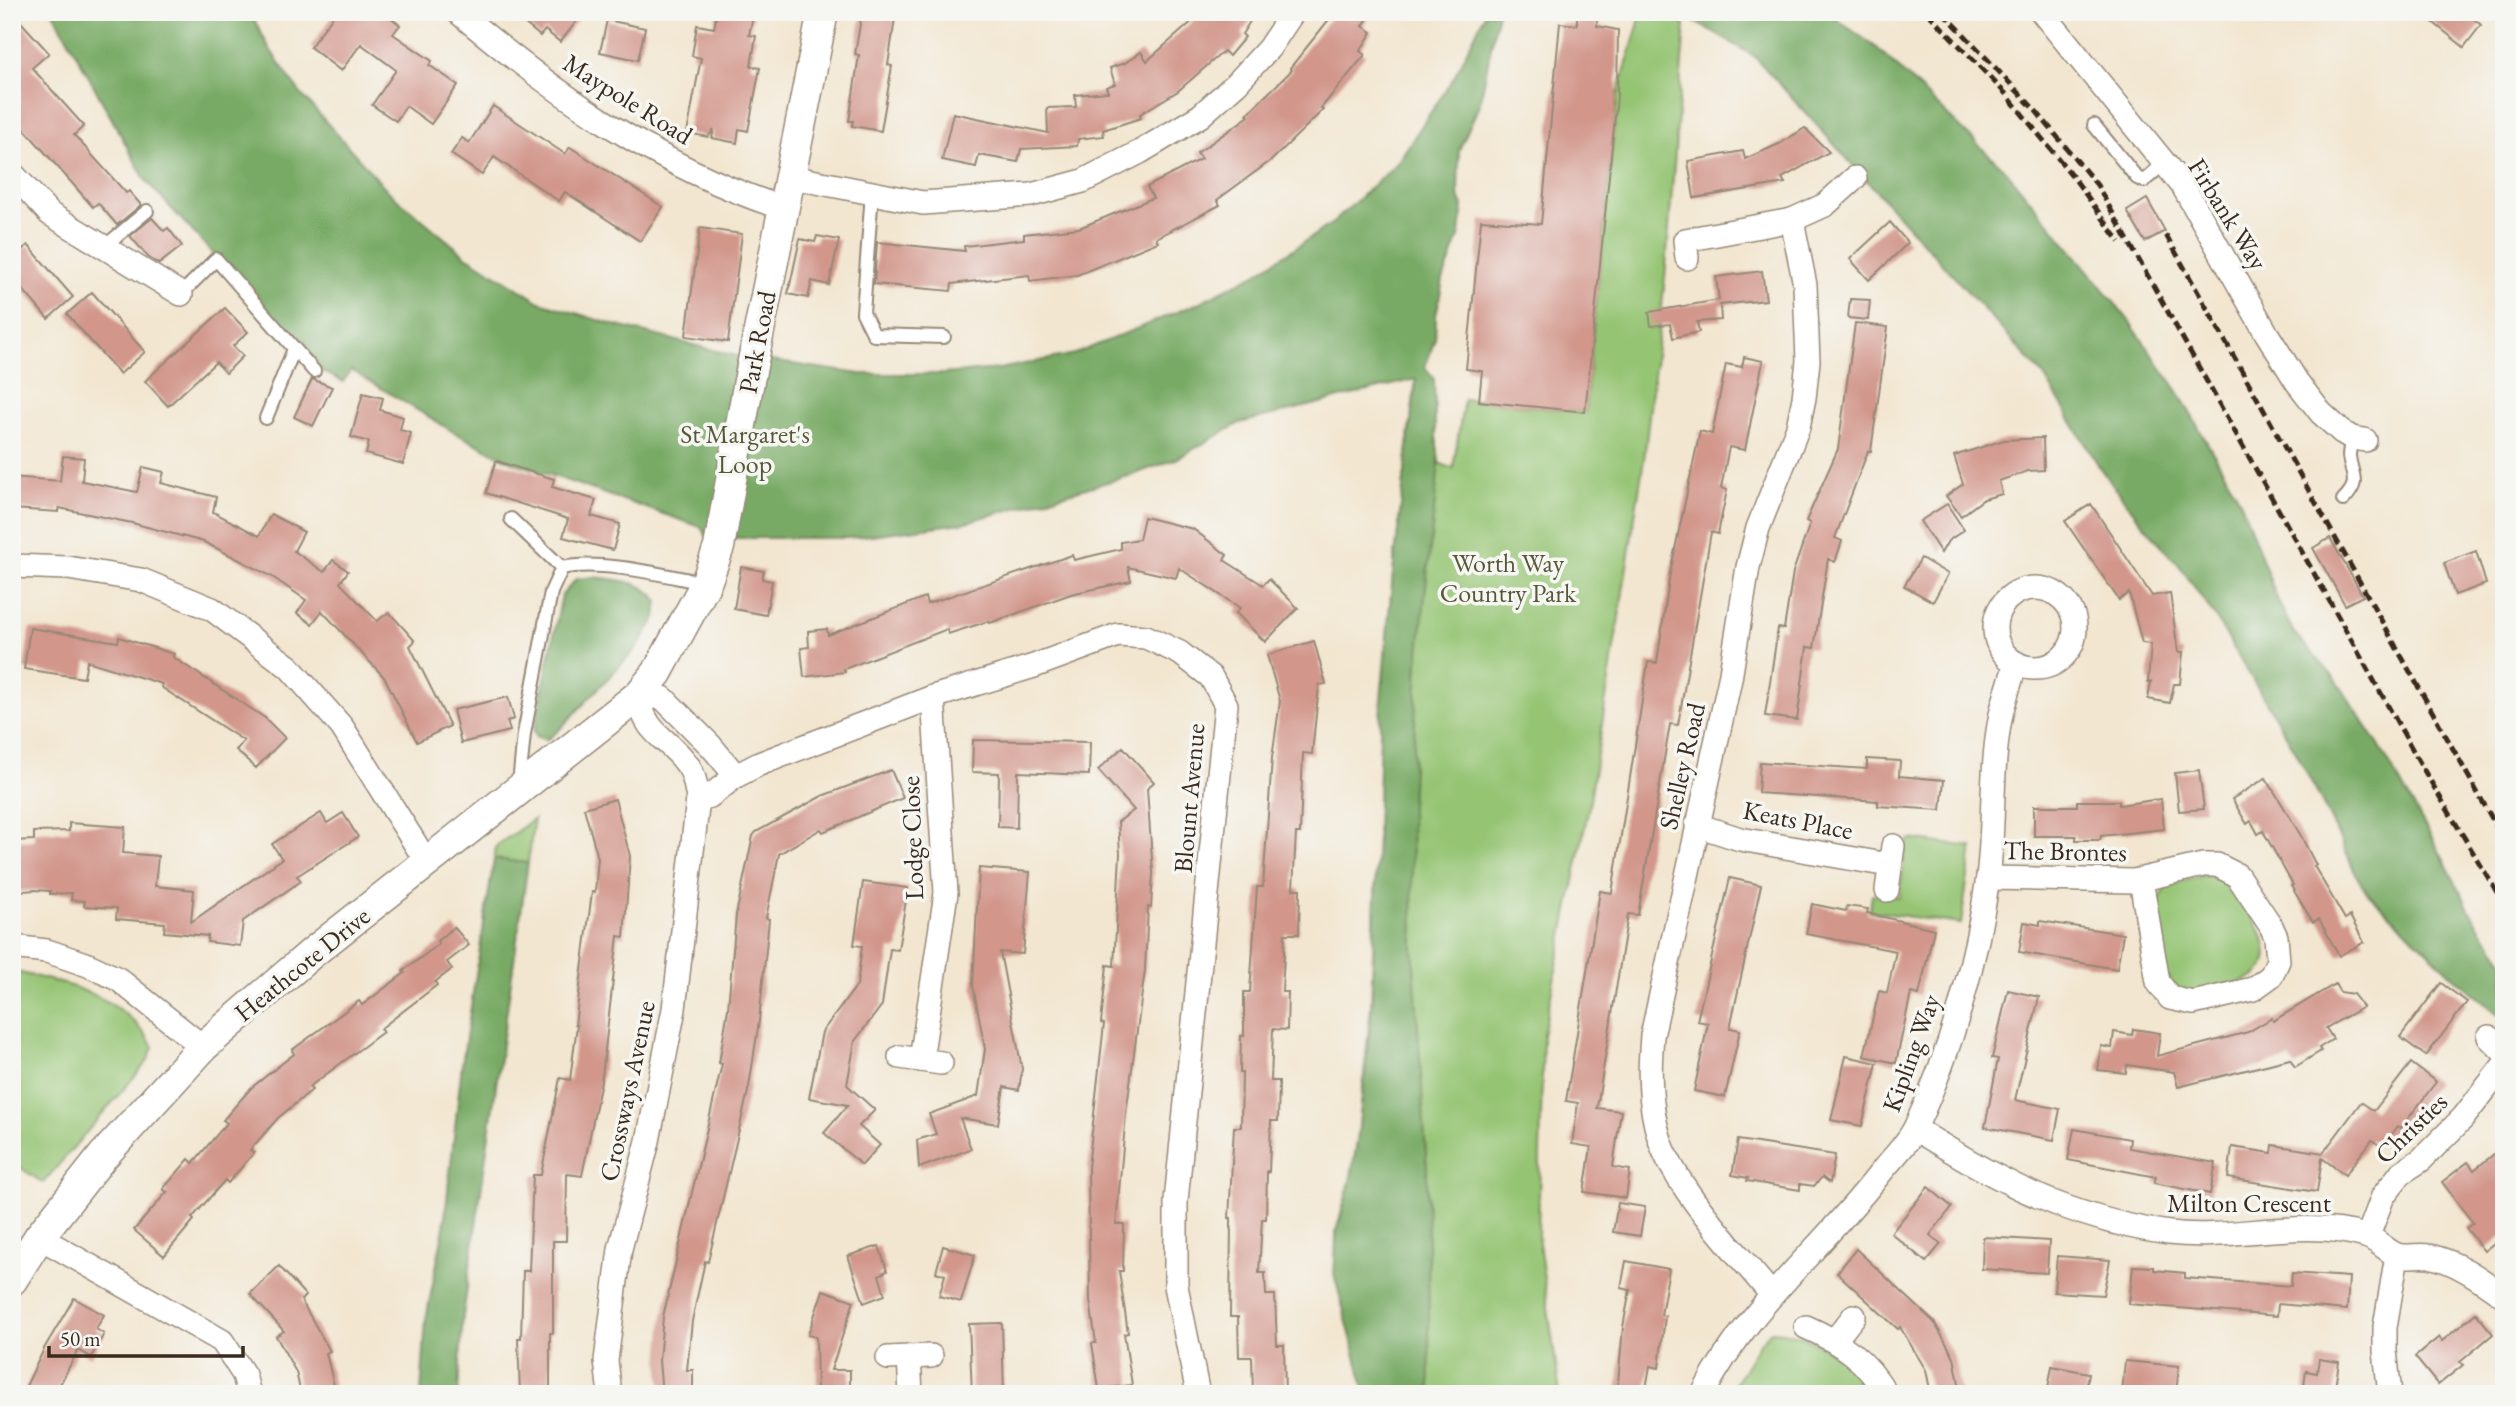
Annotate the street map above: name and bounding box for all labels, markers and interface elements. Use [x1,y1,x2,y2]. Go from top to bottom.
street label: Maypole Road [557,46,700,153]
street label: Firbank Way [2180,152,2276,277]
street label: Park Road [730,287,784,396]
park label: St Margaret's Loop [680,417,810,481]
park label: Worth Way Country Park [1440,546,1577,610]
street label: Shelley Road [1651,698,1713,833]
street label: Blount Avenue [1166,722,1212,874]
street label: Lodge Close [893,775,931,901]
street label: Keats Place [1740,793,1856,847]
street label: The Brontes [2003,833,2127,869]
street label: Heathcote Drive [227,899,377,1029]
street label: Kipling Way [1874,989,1948,1116]
street label: Crossways Avenue [591,997,663,1185]
street label: Christies [2367,1085,2455,1171]
street label: Milton Crescent [2167,1186,2331,1220]
scale bar [49,1315,243,1359]
text: 50 m [60,1325,101,1352]

